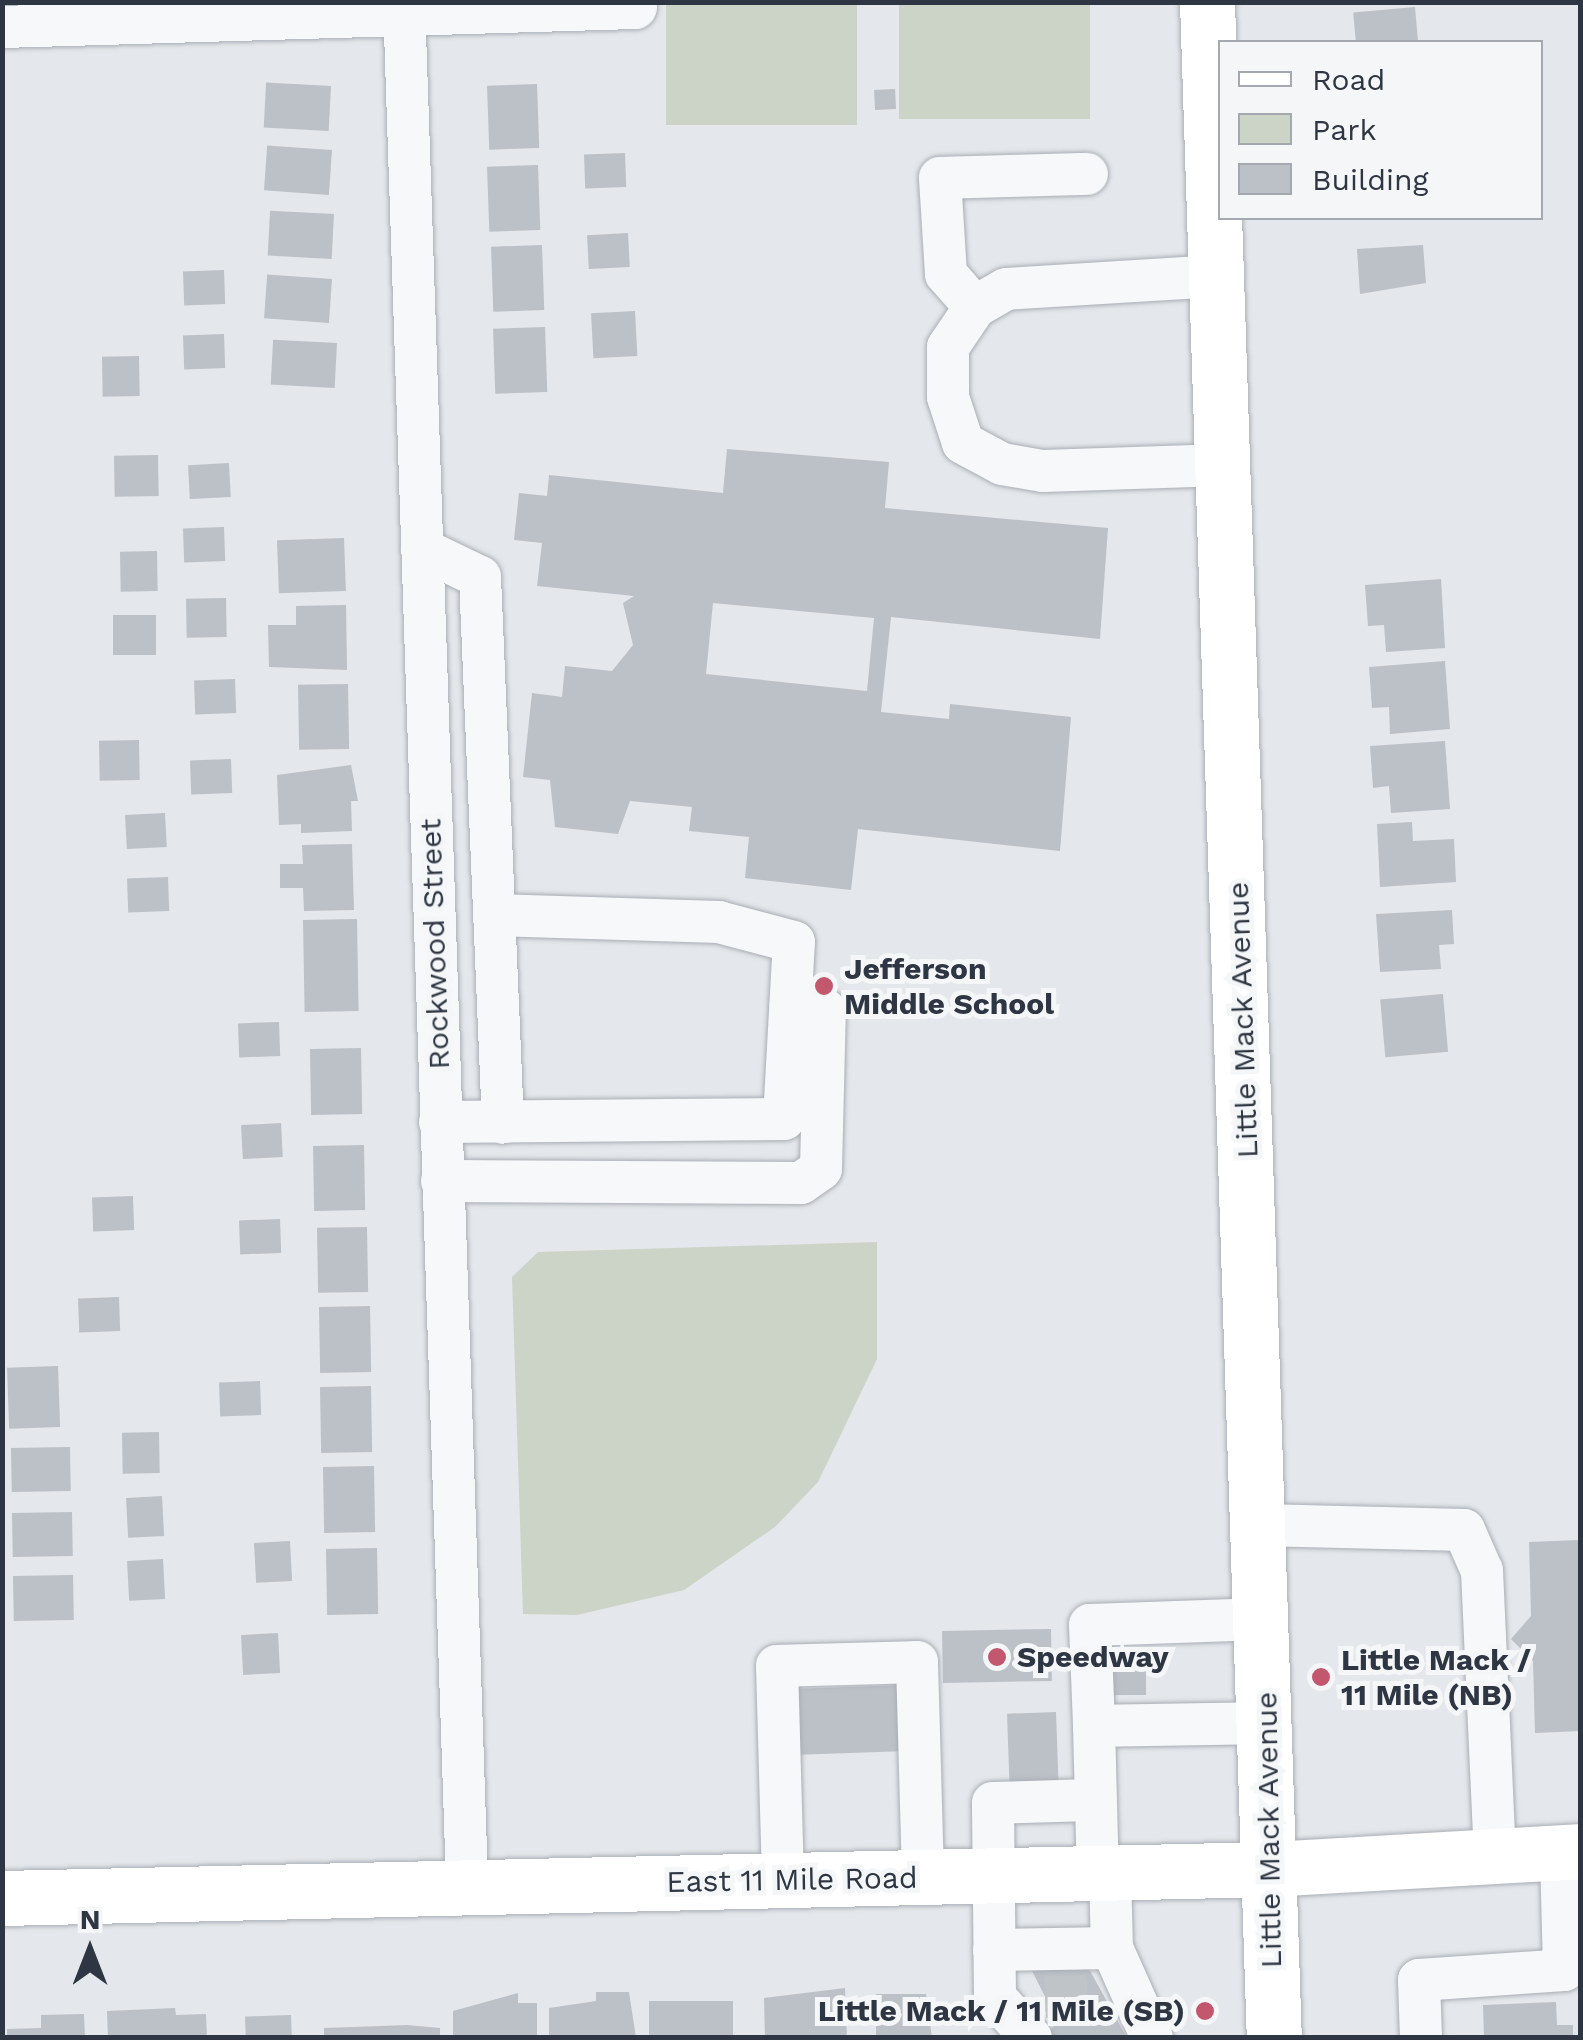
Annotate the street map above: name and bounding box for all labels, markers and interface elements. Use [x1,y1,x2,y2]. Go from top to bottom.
legend [1218,40,1543,220]
text: Road [1312,62,1385,97]
text: Park [1312,112,1377,147]
text: Building [1312,162,1429,197]
street label: Rockwood Street [413,818,457,1070]
street label: Little Mack Avenue [1220,880,1266,1160]
place label: Jefferson Middle School [844,951,1054,1022]
marker: Jefferson Middle School [813,975,835,997]
place label: Speedway [1017,1639,1169,1675]
place label: Little Mack / 11 Mile (NB) [1341,1642,1531,1712]
marker: Speedway [986,1646,1008,1668]
marker: Little Mack / 11 Mile (NB) [1310,1666,1332,1688]
street label: Little Mack Avenue [1249,1690,1289,1970]
street label: East 11 Mile Road [666,1860,918,1900]
north arrow [40,1900,140,2000]
text: N [80,1903,100,1936]
place label: Little Mack / 11 Mile (SB) [817,1993,1185,2029]
marker: Little Mack / 11 Mile (SB) [1194,2000,1216,2022]

